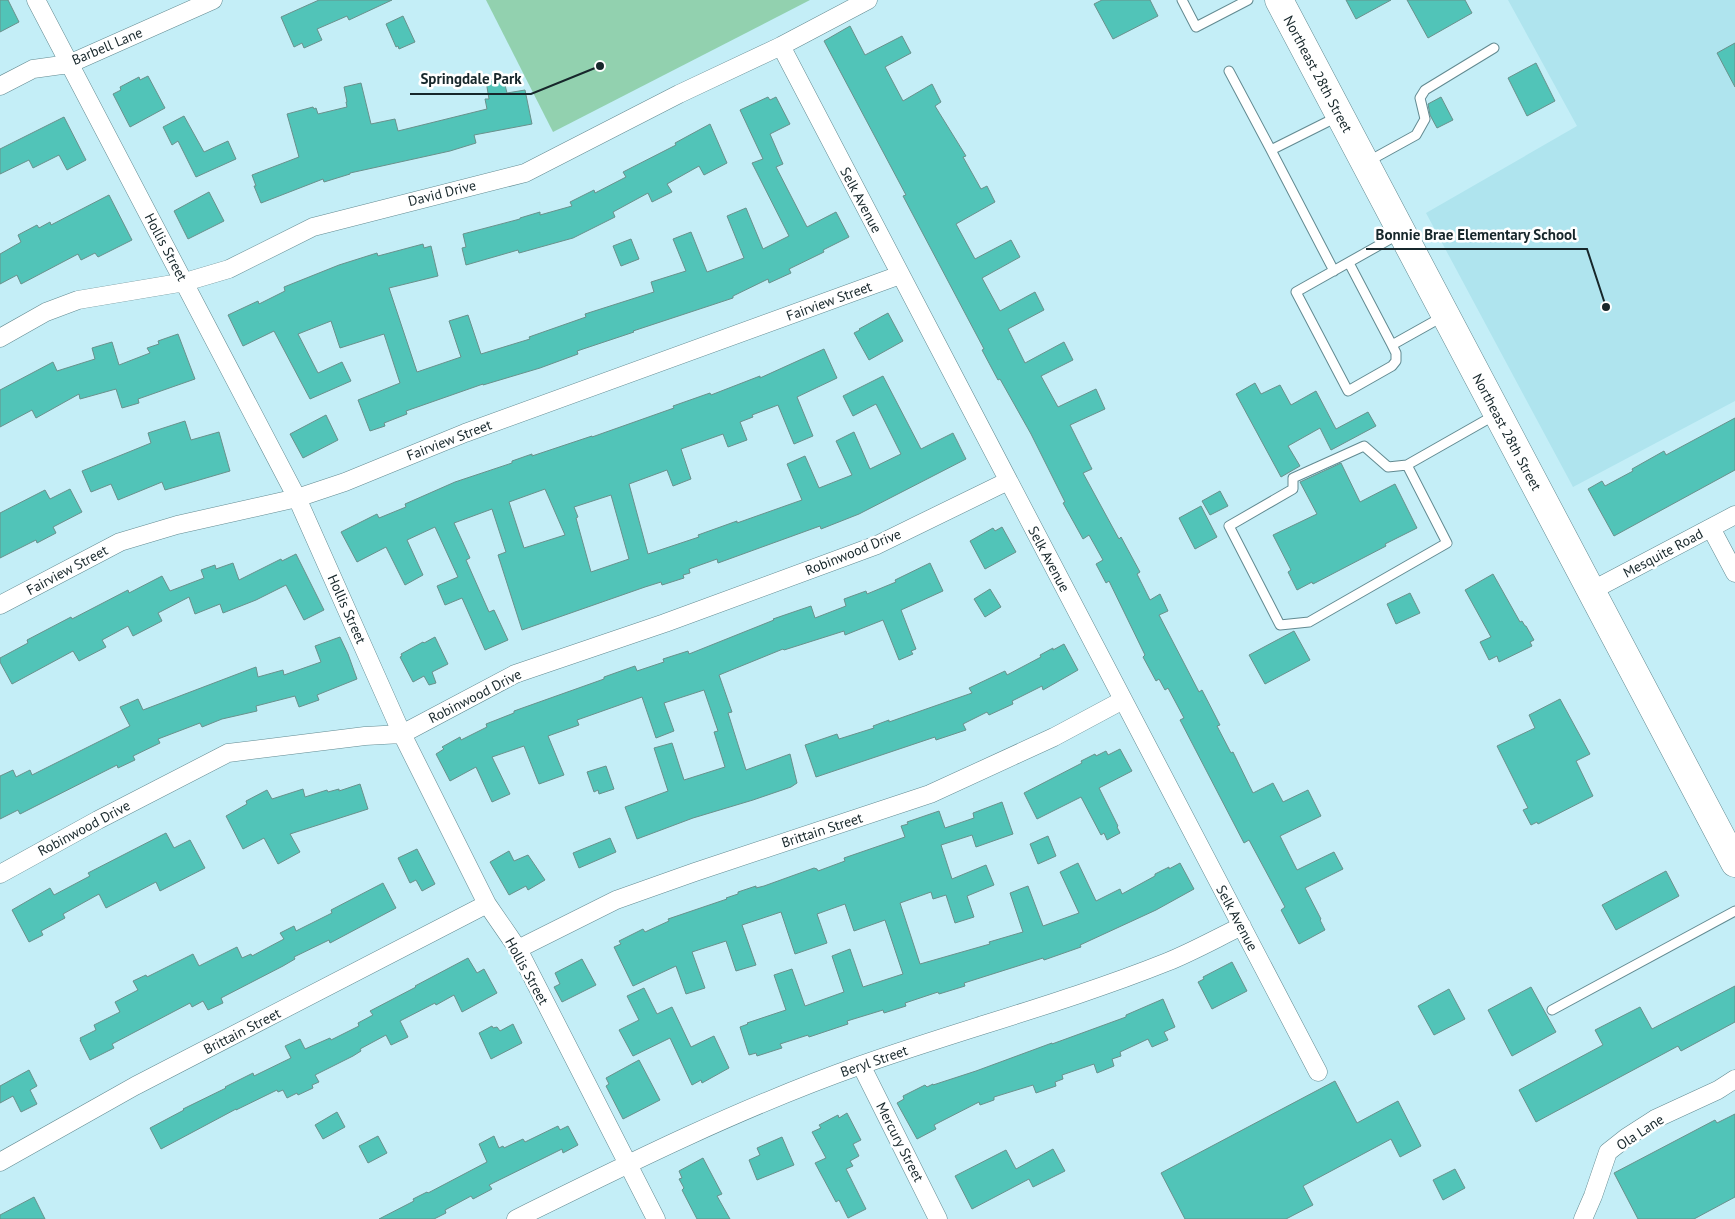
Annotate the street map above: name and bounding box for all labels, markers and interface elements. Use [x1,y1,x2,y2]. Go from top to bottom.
street label: Northeast 28th Street [1280,12,1357,136]
street label: Barbell Lane [69,23,145,69]
callout: Springdale Park [410,64,531,94]
text: Springdale Park [420,69,522,88]
street label: Selk Avenue [836,164,886,236]
street label: David Drive [406,176,478,210]
street label: Hollis Street [141,210,191,284]
callout: Bonnie Brae Elementary School [1366,219,1587,249]
text: Bonnie Brae Elementary School [1376,225,1577,244]
street label: Fairview Street [784,277,874,325]
street label: Northeast 28th Street [1469,370,1546,494]
street label: Fairview Street [404,415,494,464]
street label: Selk Avenue [1024,523,1074,595]
street label: Mesquite Road [1620,524,1706,582]
street label: Robinwood Drive [802,525,904,579]
street label: Fairview Street [23,541,111,599]
street label: Hollis Street [324,571,370,647]
street label: Robinwood Drive [426,665,524,727]
street label: Robinwood Drive [35,796,133,860]
street label: Brittain Street [779,808,865,852]
street label: Selk Avenue [1212,882,1262,954]
street label: Hollis Street [501,934,553,1008]
street label: Brittain Street [200,1004,284,1058]
street label: Beryl Street [838,1041,910,1081]
street label: Mercury Street [872,1099,928,1185]
street label: Ola Lane [1613,1110,1667,1154]

